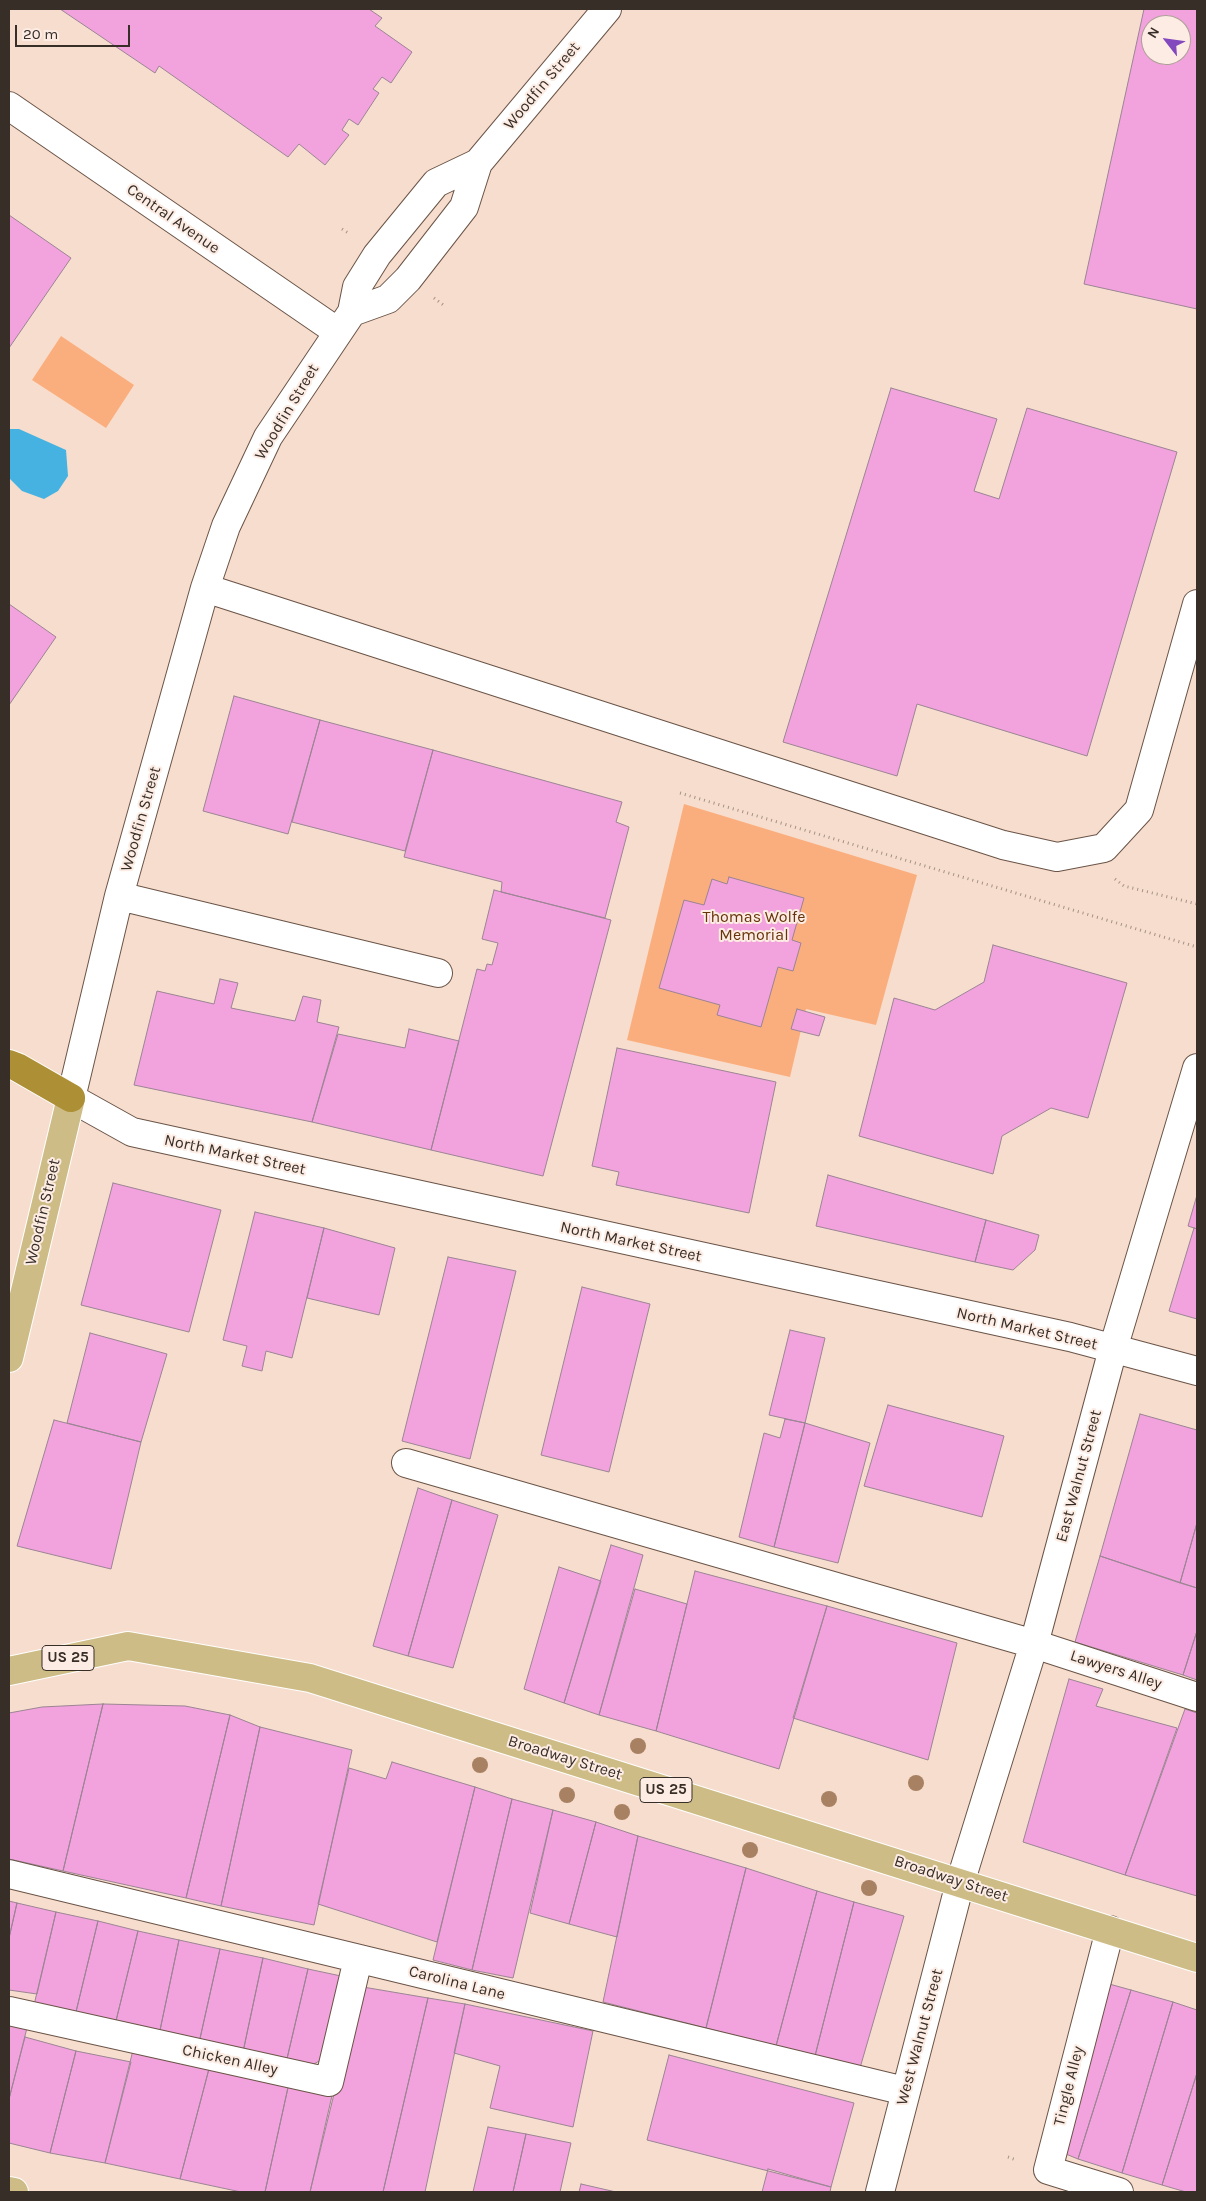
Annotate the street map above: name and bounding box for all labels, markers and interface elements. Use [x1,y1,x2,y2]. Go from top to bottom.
scale bar [18,15,132,47]
north arrow [1141,15,1191,65]
text: N [1144,24,1163,41]
text: 20 m [23,25,58,43]
street label: Woodfin Street [500,38,584,134]
street label: Central Avenue [123,180,223,258]
street label: Woodfin Street [251,361,323,463]
street label: Woodfin Street [117,764,165,874]
park label: Thomas Wolfe Memorial [702,907,806,945]
street label: North Market Street [163,1131,307,1179]
street label: Woodfin Street [21,1157,65,1267]
street label: North Market Street [559,1218,703,1266]
street label: North Market Street [955,1303,1099,1355]
street label: East Walnut Street [1052,1408,1106,1544]
road number: US 25 [42,1646,94,1670]
street label: Lawyers Alley [1068,1646,1164,1694]
street label: Broadway Street [506,1732,624,1784]
road number: US 25 [640,1778,692,1802]
street label: Broadway Street [892,1852,1010,1906]
street label: Carolina Lane [407,1962,507,2004]
street label: West Walnut Street [893,1967,947,2107]
street label: Chicken Alley [181,2041,279,2079]
street label: Tingle Alley [1050,2044,1088,2128]

